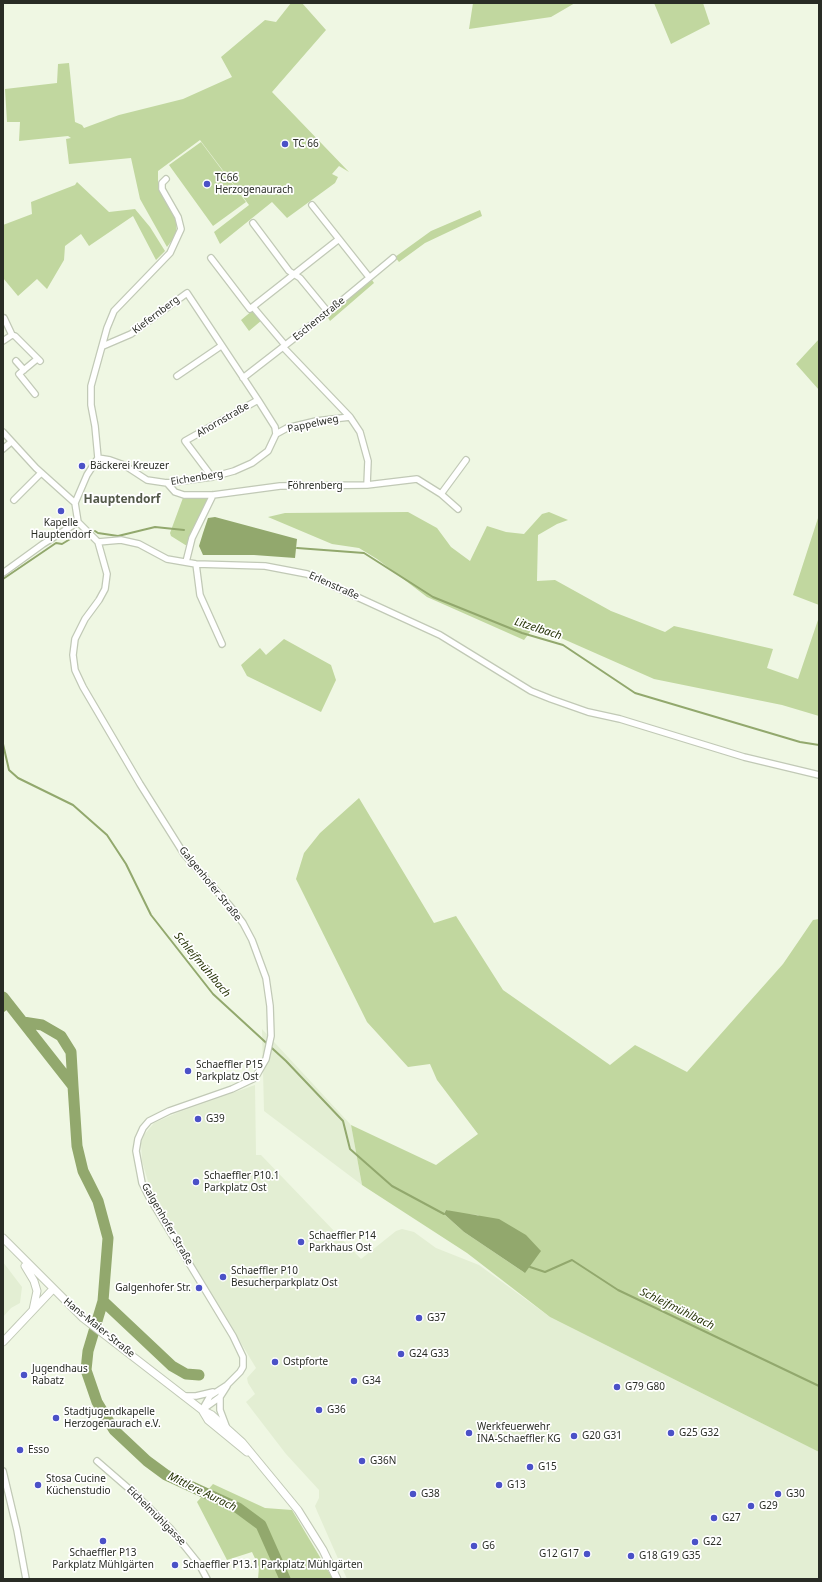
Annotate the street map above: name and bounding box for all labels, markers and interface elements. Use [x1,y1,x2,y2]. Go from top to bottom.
place label: TC 66 [293,138,319,150]
marker: TC 66 [280,139,290,149]
place label: TC66 Herzogenaurach [215,172,293,196]
marker: TC66 Herzogenaurach [202,179,212,189]
street label: Kiefernberg [130,293,182,337]
street label: Eschenstraße [291,295,347,343]
street label: Ahornstraße [195,400,251,440]
street label: Pappelweg [286,413,340,435]
place label: Bäckerei Kreuzer [90,460,169,472]
marker: Bäckerei Kreuzer [77,461,87,471]
street label: Eichenberg [170,468,224,488]
street label: Föhrenberg [287,480,343,492]
district label: Hauptendorf [83,493,161,507]
marker: Kapelle Hauptendorf [56,506,66,516]
place label: Kapelle Hauptendorf [31,517,91,540]
street label: Erlenstraße [307,570,361,602]
water label: Litzelbach [513,615,563,643]
street label: Galgenhofer Straße [176,844,244,924]
water label: Schleifmühlbach [171,930,233,1000]
place label: Schaeffler P15 Parkplatz Ost [196,1059,263,1082]
marker: Schaeffler P15 Parkplatz Ost [183,1066,193,1076]
place label: G39 [206,1113,225,1125]
marker: G39 [193,1114,203,1124]
place label: Schaeffler P10.1 Parkplatz Ost [204,1170,279,1194]
marker: Schaeffler P10.1 Parkplatz Ost [191,1177,201,1187]
street label: Galgenhofer Straße [139,1181,195,1267]
place label: Schaeffler P14 Parkhaus Ost [309,1230,376,1254]
marker: Schaeffler P14 Parkhaus Ost [296,1237,306,1247]
place label: Schaeffler P10 Besucherparkplatz Ost [231,1265,338,1288]
marker: Schaeffler P10 Besucherparkplatz Ost [218,1272,228,1282]
place label: Galgenhofer Str. [115,1282,191,1294]
marker: Galgenhofer Str. [194,1283,204,1293]
water label: Schleifmühlbach [638,1285,716,1333]
street label: Hans-Maier-Straße [61,1296,137,1360]
place label: G37 [427,1312,446,1324]
marker: G37 [414,1313,424,1323]
place label: G24 G33 [409,1348,449,1360]
marker: G24 G33 [396,1349,406,1359]
place label: Ostpforte [283,1356,328,1368]
marker: Ostpforte [270,1357,280,1367]
place label: Jugendhaus Rabatz [32,1363,88,1386]
marker: Jugendhaus Rabatz [19,1370,29,1380]
place label: G34 [362,1375,381,1387]
marker: G34 [349,1376,359,1386]
place label: G79 G80 [625,1381,665,1393]
marker: G79 G80 [612,1382,622,1392]
place label: G36 [327,1404,346,1416]
marker: G36 [314,1405,324,1415]
place label: Stadtjugendkapelle Herzogenaurach e.V. [64,1406,161,1430]
marker: Stadtjugendkapelle Herzogenaurach e.V. [51,1413,61,1423]
place label: Werkfeuerwehr INA-Schaeffler KG [477,1421,560,1444]
place label: G25 G32 [679,1427,719,1439]
marker: Werkfeuerwehr INA-Schaeffler KG [464,1428,474,1438]
marker: G25 G32 [666,1428,676,1438]
place label: G20 G31 [582,1430,622,1442]
marker: G20 G31 [569,1431,579,1441]
place label: Esso [28,1444,49,1456]
marker: Esso [15,1445,25,1455]
place label: G36N [370,1455,396,1467]
marker: G36N [357,1456,367,1466]
place label: G15 [538,1461,557,1473]
marker: G15 [525,1462,535,1472]
water label: Mittlere Aurach [166,1470,238,1514]
place label: Stosa Cucine Küchenstudio [46,1473,111,1496]
place label: G13 [507,1479,526,1491]
marker: Stosa Cucine Küchenstudio [33,1480,43,1490]
marker: G13 [494,1480,504,1490]
street label: Eichelmühlgasse [124,1484,188,1548]
place label: G38 [421,1488,440,1500]
place label: G30 [786,1488,805,1500]
marker: G38 [408,1489,418,1499]
marker: G30 [773,1489,783,1499]
place label: G29 [759,1500,778,1512]
marker: G29 [746,1501,756,1511]
place label: G27 [722,1512,741,1524]
marker: G27 [709,1513,719,1523]
marker: Schaeffler P13 Parkplatz Mühlgärten [98,1536,108,1546]
place label: G22 [703,1536,722,1548]
marker: G22 [690,1537,700,1547]
place label: G6 [482,1540,495,1552]
marker: G6 [469,1541,479,1551]
place label: Schaeffler P13 Parkplatz Mühlgärten [52,1547,154,1570]
place label: G12 G17 [539,1548,579,1560]
marker: G12 G17 [582,1549,592,1559]
place label: G18 G19 G35 [639,1550,700,1562]
marker: G18 G19 G35 [626,1551,636,1561]
place label: Schaeffler P13.1 Parkplatz Mühlgärten [183,1559,363,1571]
marker: Schaeffler P13.1 Parkplatz Mühlgärten [170,1560,180,1570]

